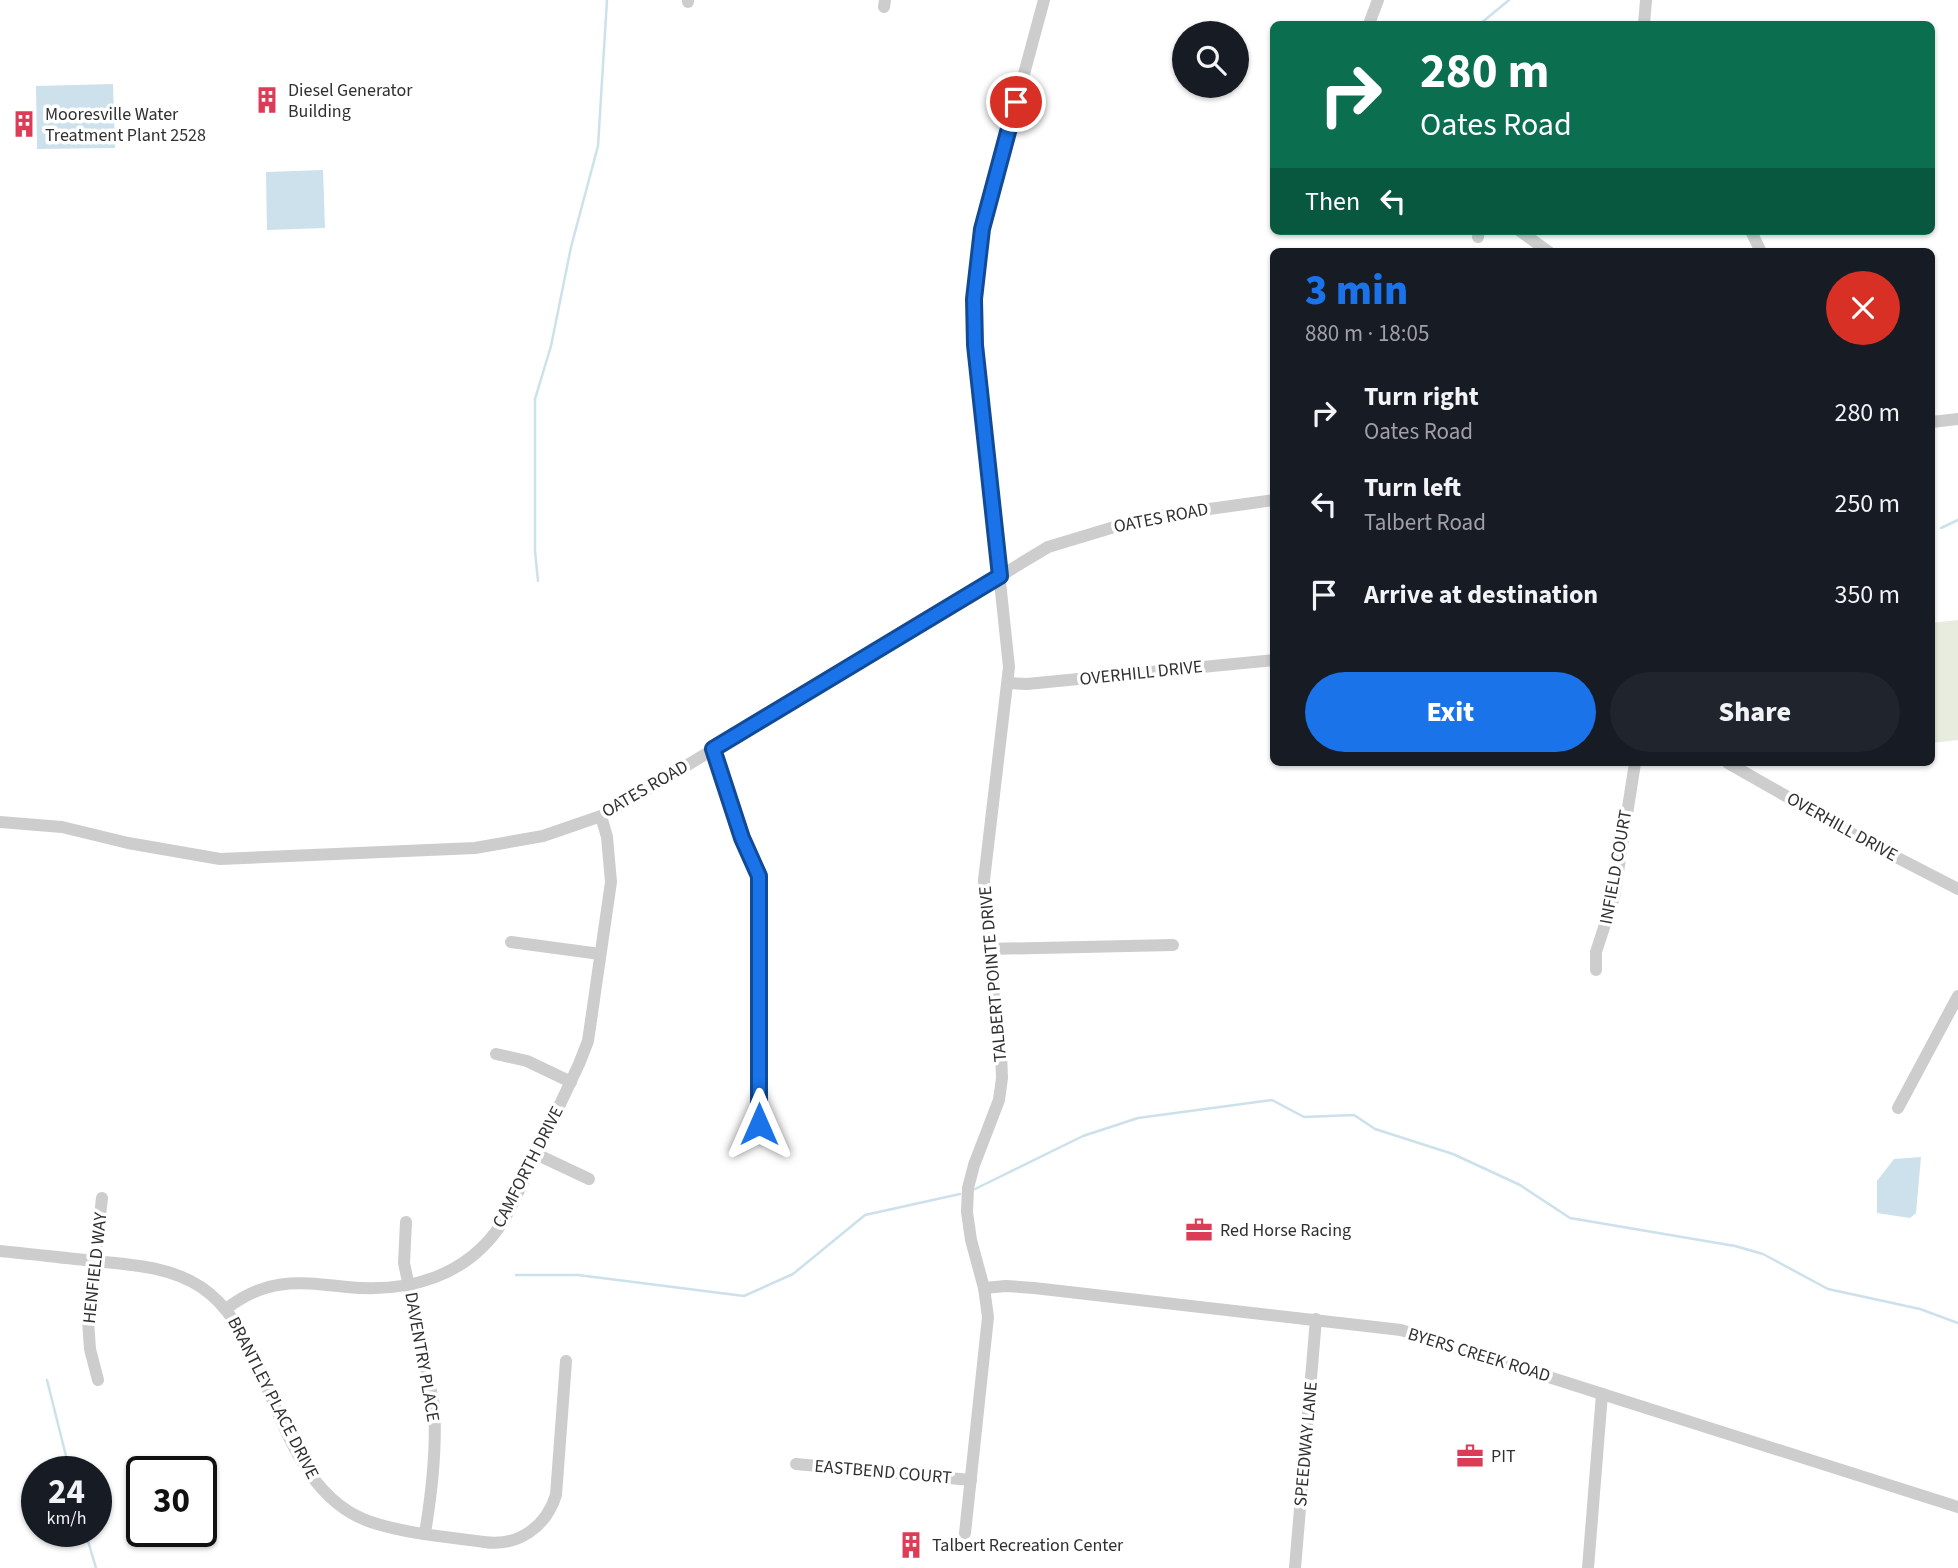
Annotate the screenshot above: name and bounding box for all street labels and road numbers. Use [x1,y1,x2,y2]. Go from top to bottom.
street label: OATES ROAD [1112,497,1210,539]
street label: OVERHILL DRIVE [1078,654,1204,692]
street label: OATES ROAD [597,754,693,824]
street label: OVERHILL DRIVE [1782,786,1902,868]
street label: INFIELD COURT [1594,807,1638,926]
street label: TALBERT POINTE DRIVE [973,885,1013,1063]
street label: CAMFORTH DRIVE [487,1102,569,1232]
street label: HENFIELD WAY [77,1211,113,1325]
street label: DAVENTRY PLACE [398,1290,446,1424]
street label: BRANTLEY PLACE DRIVE [221,1313,325,1483]
street label: BYERS CREEK ROAD [1405,1321,1553,1389]
street label: SPEEDWAY LANE [1288,1381,1324,1507]
street label: EASTBEND COURT [813,1454,953,1490]

